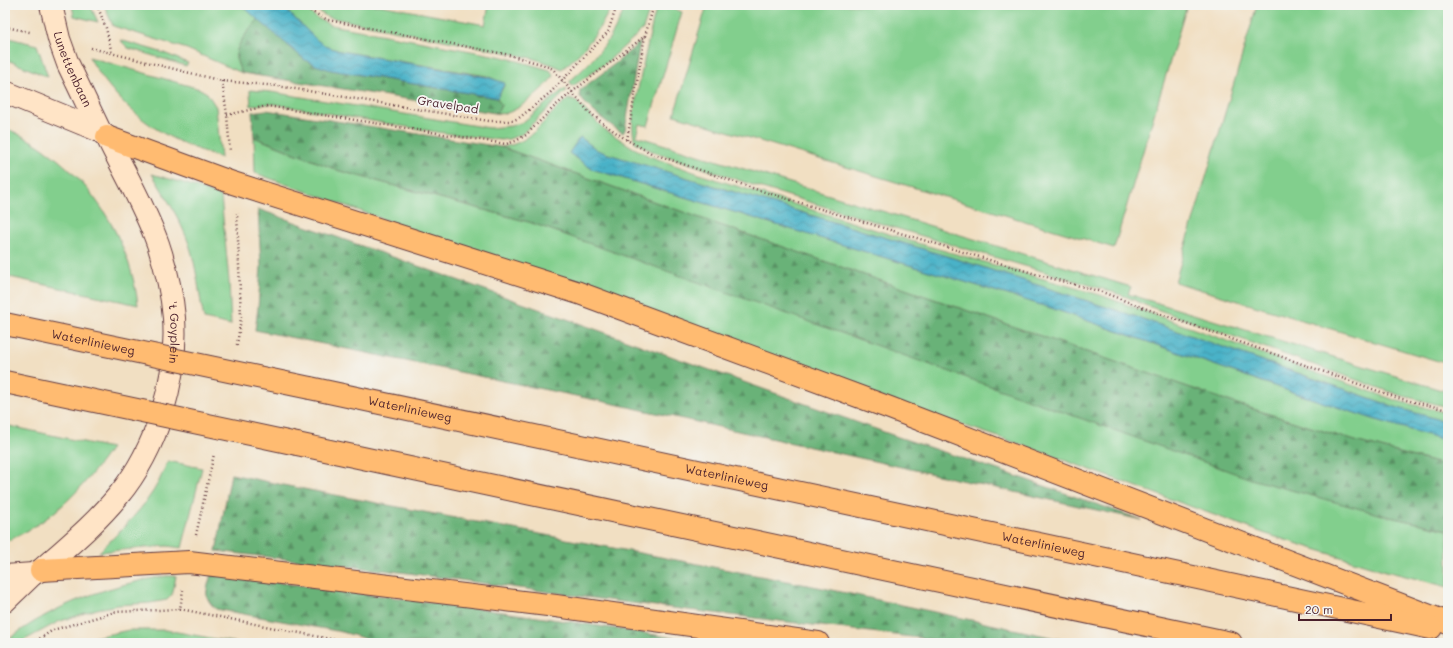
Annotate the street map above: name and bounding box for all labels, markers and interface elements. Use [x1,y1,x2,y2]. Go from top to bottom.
street label: Lunettenbaan [50,30,96,109]
street label: Gravelpad [416,91,480,117]
street label: 't Goyplein [165,300,183,365]
street label: Waterlinieweg [50,325,137,358]
street label: Waterlinieweg [367,392,453,425]
street label: Waterlinieweg [684,459,770,493]
street label: Waterlinieweg [1000,527,1087,561]
scale bar [1299,596,1391,622]
text: 20 m [1305,601,1333,617]

